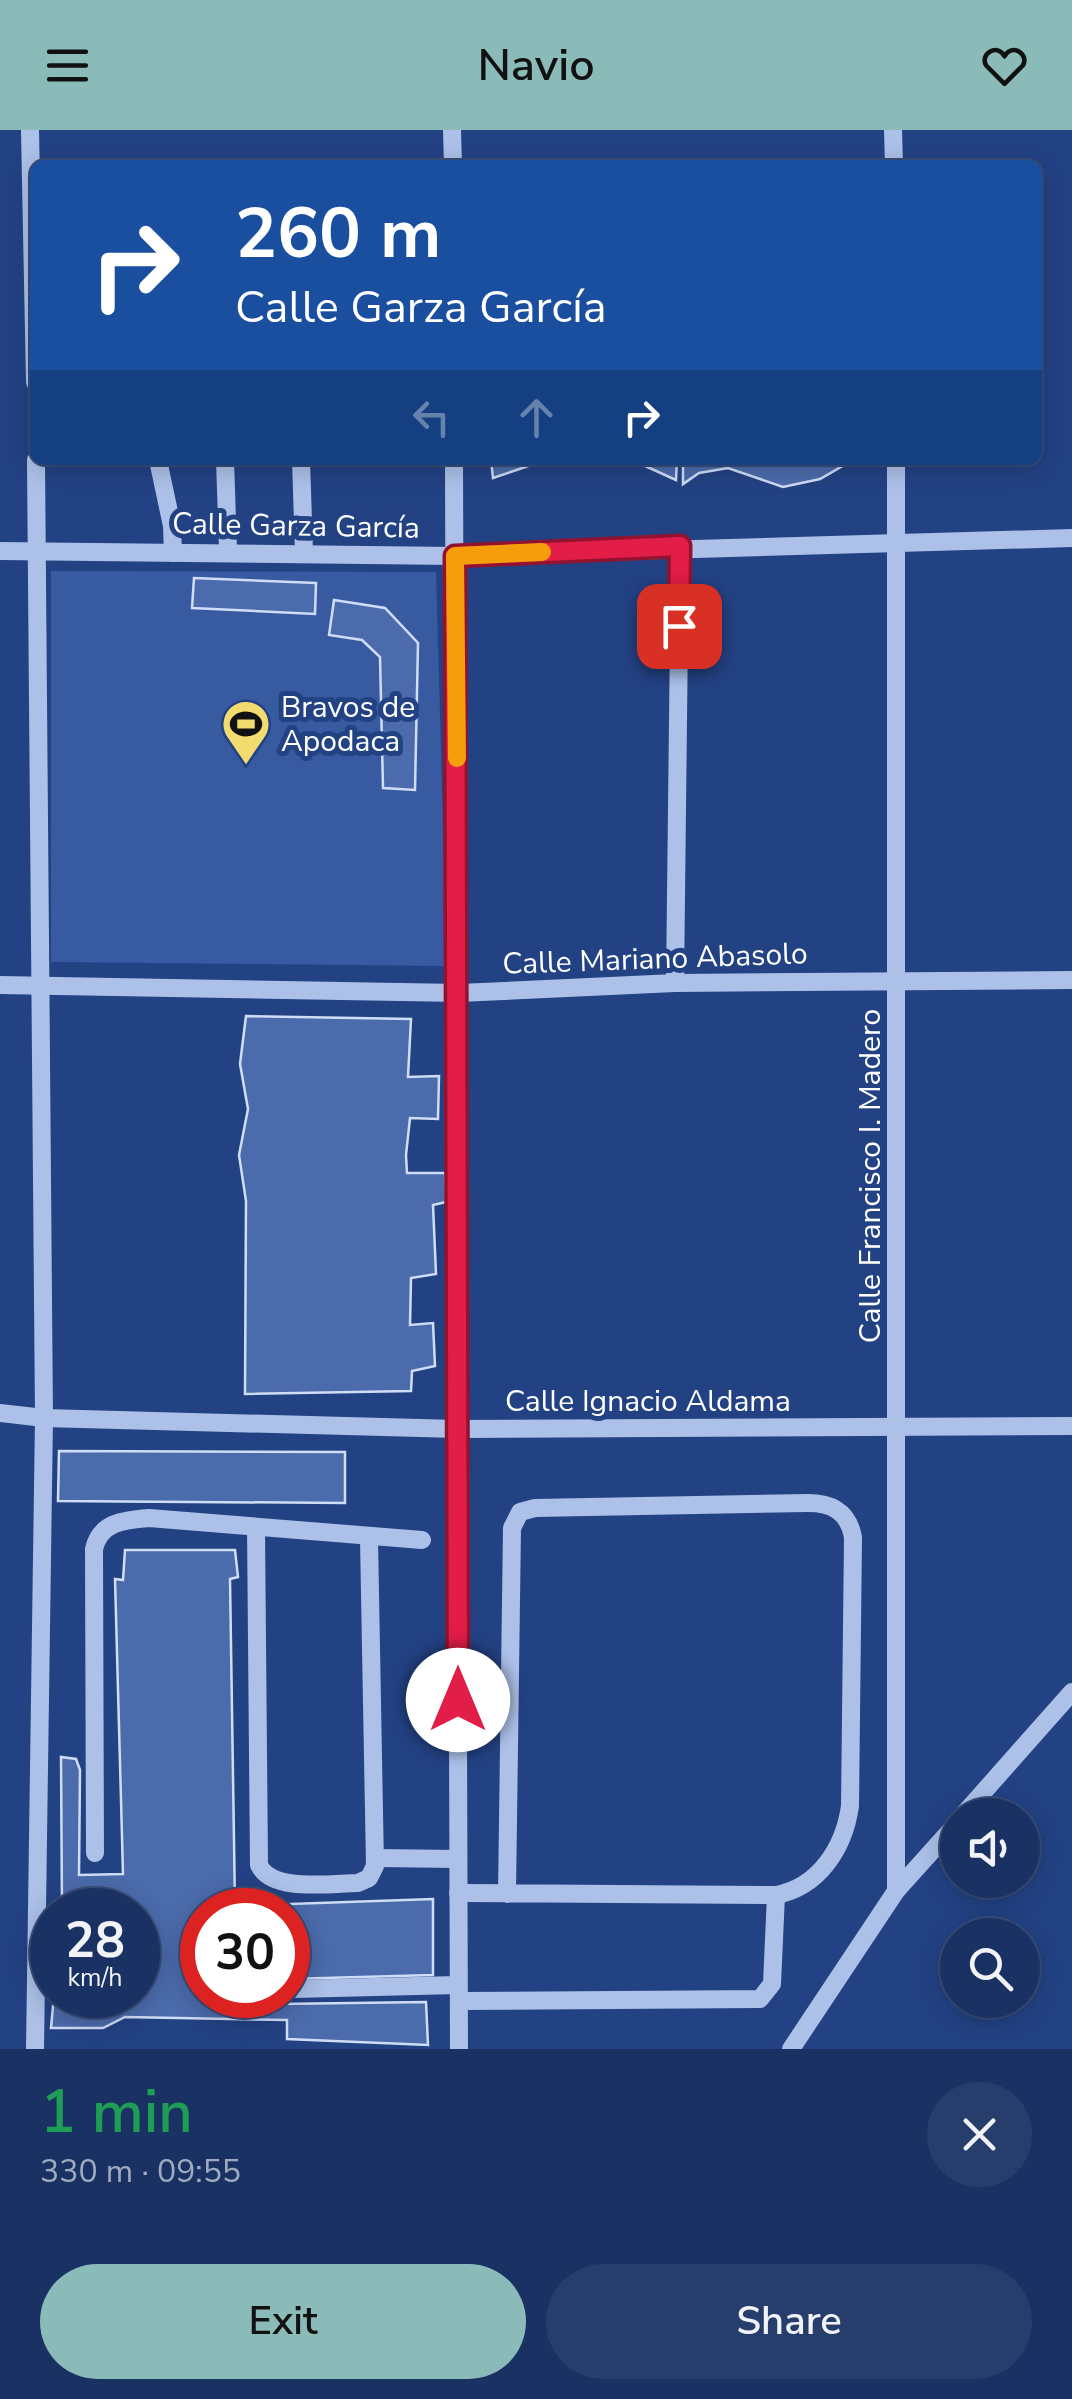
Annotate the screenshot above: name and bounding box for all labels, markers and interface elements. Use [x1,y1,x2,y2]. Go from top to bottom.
text: Navio [477,35,595,96]
icon: menu [40,38,95,93]
icon: heart [977,38,1032,93]
text: 260 m [235,186,441,282]
icon: right [70,200,200,330]
text: Calle Garza García [235,277,607,338]
icon: left [404,390,459,445]
icon: ahead [509,390,564,445]
icon: right [614,390,669,445]
street label: Calle Garza García [172,503,420,549]
pin [637,584,722,669]
icon: arrive [652,599,707,654]
place label: Bravos de Apodaca [281,687,415,762]
sports icon: Bravos de Apodaca [220,698,272,766]
street label: Calle Mariano Abasolo [502,933,808,985]
street label: Calle Francisco I. Madero [850,1009,891,1343]
street label: Calle Ignacio Aldama [505,1381,791,1422]
position arrow [406,1648,510,1752]
map controls [940,1798,1040,2018]
button: sound [940,1798,1040,1898]
speed limit sign: 30 [180,1888,310,2018]
text: 28 [65,1906,125,1975]
button: search [940,1918,1040,2018]
text: km/h [67,1961,123,1995]
text: 1 min [40,2071,193,2153]
button: close [927,2082,1032,2187]
text: 330 m · 09:55 [40,2150,241,2193]
button: Exit [40,2264,526,2379]
button: Share [546,2264,1032,2379]

